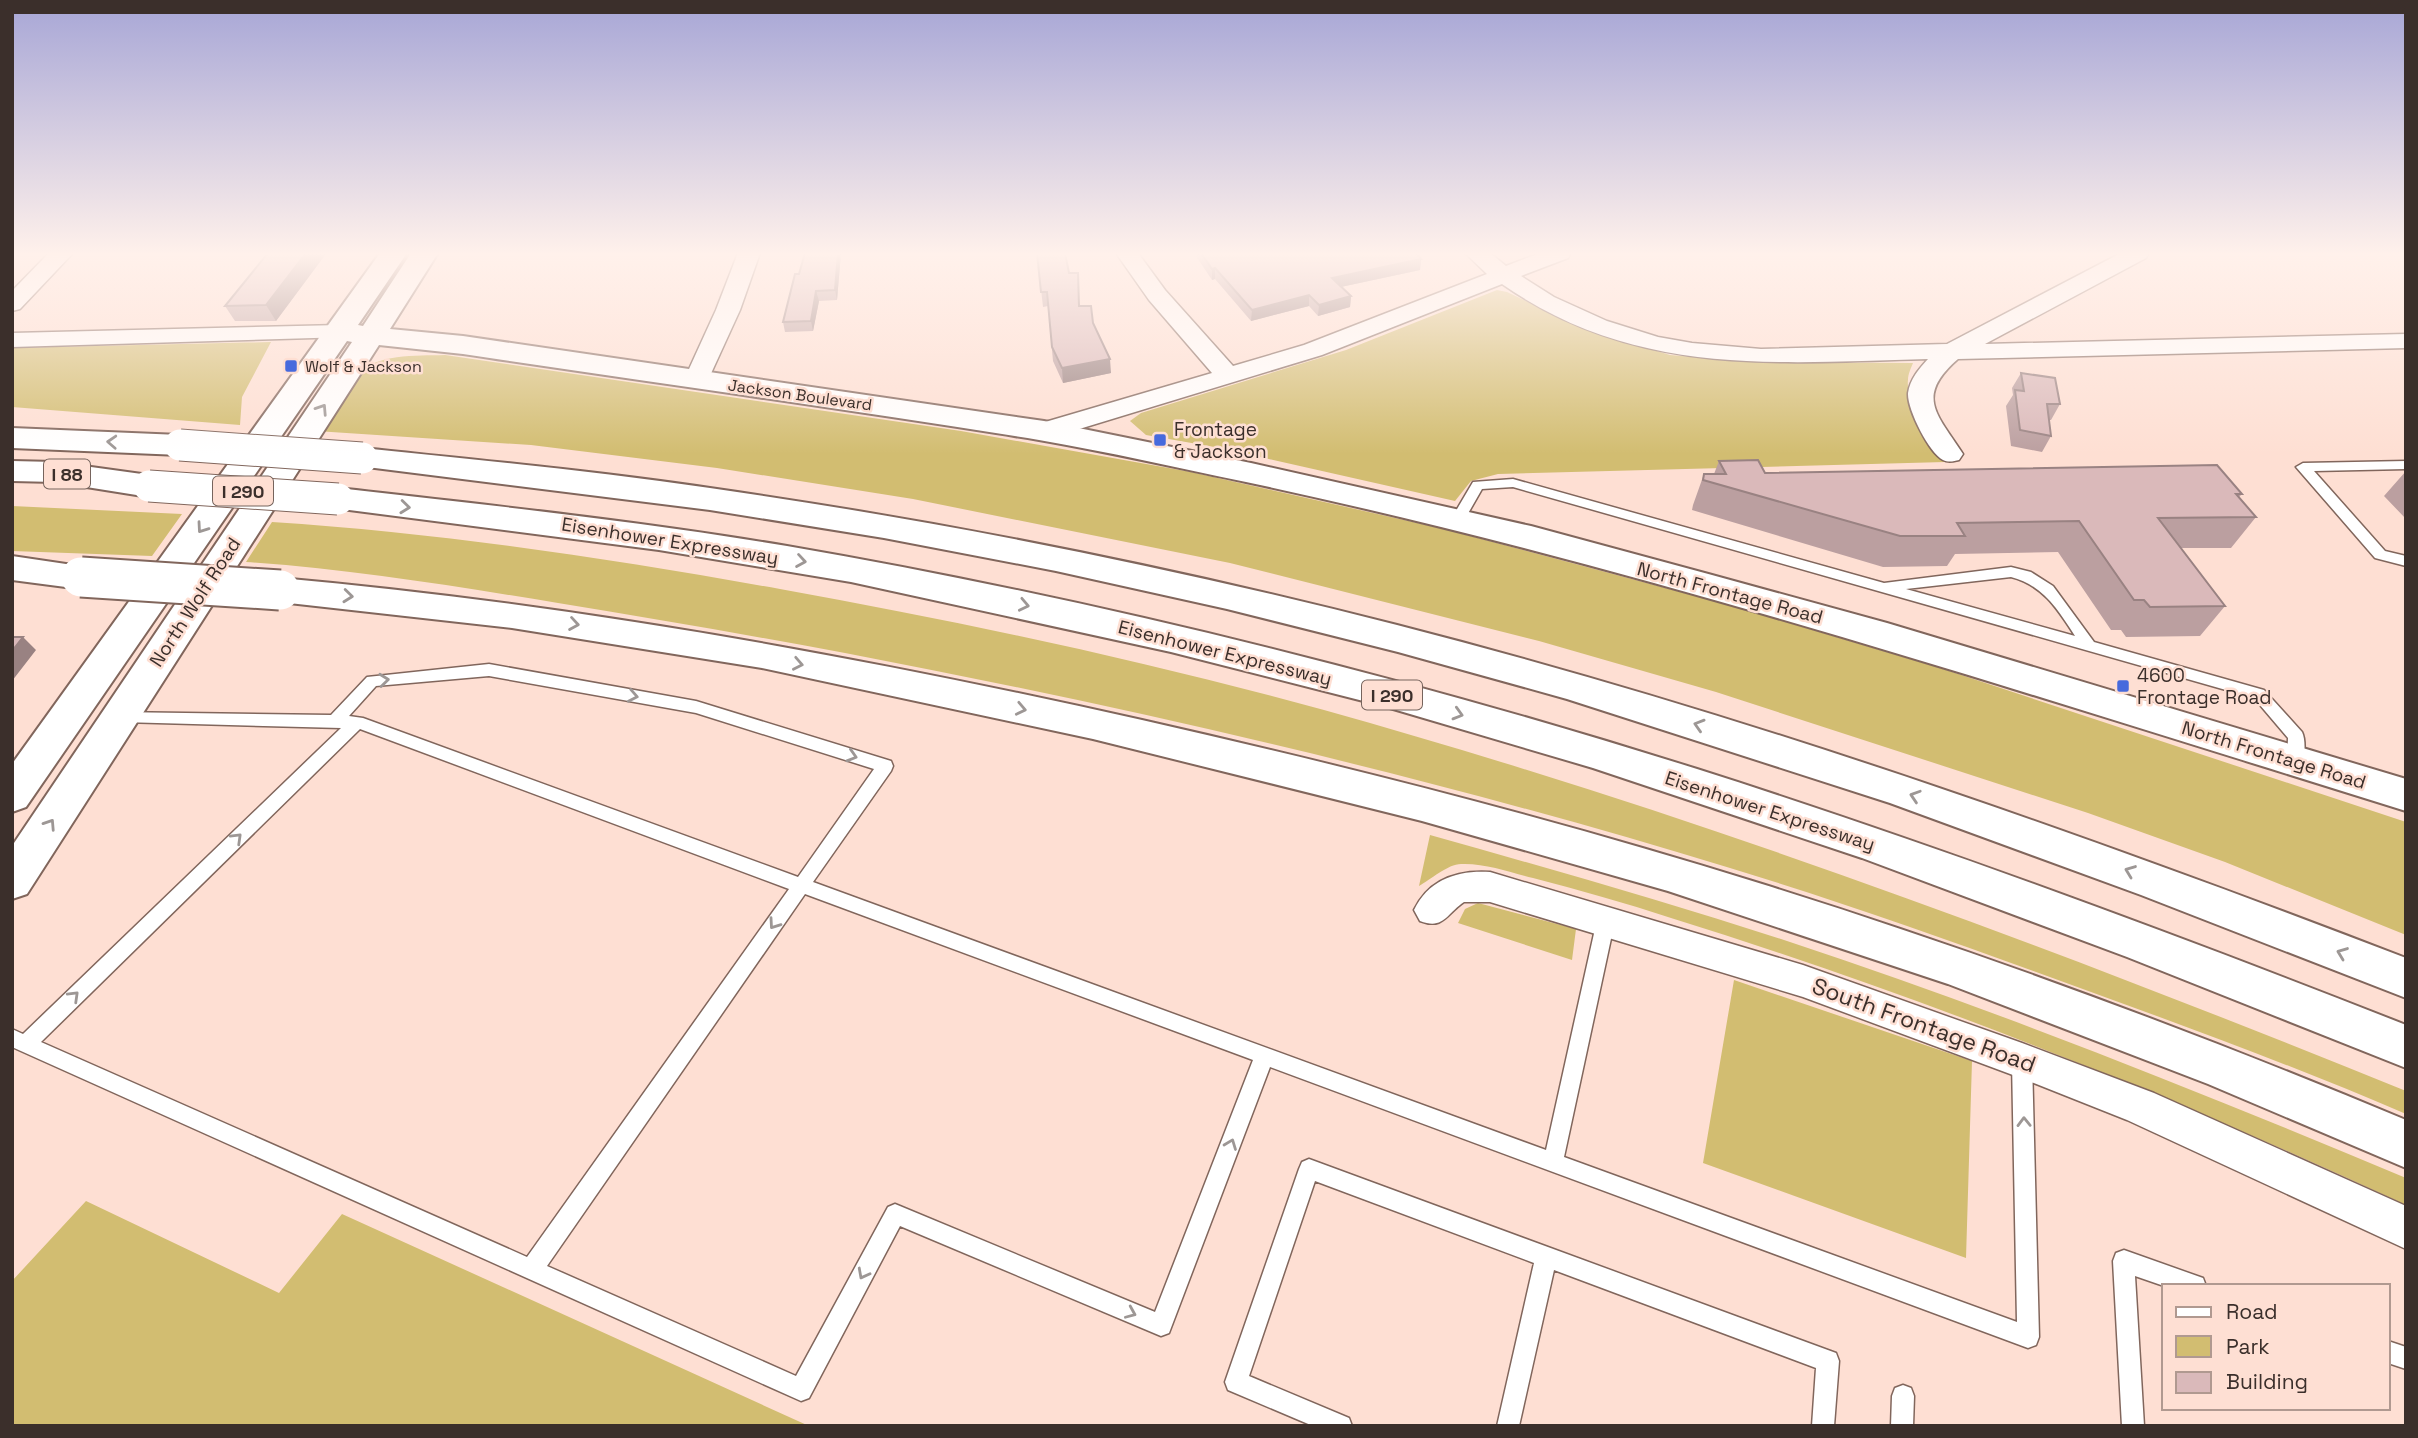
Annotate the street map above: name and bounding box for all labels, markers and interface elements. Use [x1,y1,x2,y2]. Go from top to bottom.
place label: Wolf & Jackson [305,356,422,377]
marker: Wolf & Jackson [283,358,299,374]
street label: Jackson Boulevard [727,374,873,416]
one-way arrow [314,403,327,416]
place label: Frontage & Jackson [1174,417,1267,464]
marker: Frontage & Jackson [1152,432,1168,448]
one-way arrow [106,435,117,450]
road number: I 88 [44,460,90,488]
road number: I 290 [213,476,273,505]
one-way arrow [400,499,411,514]
street label: Eisenhower Expressway [560,512,780,570]
one-way arrow [198,520,210,533]
street label: North Wolf Road [144,533,246,671]
one-way arrow [795,553,807,568]
street label: North Frontage Road [1634,556,1826,630]
one-way arrow [342,589,354,604]
one-way arrow [1018,597,1030,611]
street label: Eisenhower Expressway [1116,614,1334,692]
one-way arrow [568,617,580,632]
one-way arrow [792,655,804,670]
place label: 4600 Frontage Road [2137,663,2272,710]
one-way arrow [379,673,390,688]
marker: 4600 Frontage Road [2115,678,2131,694]
road number: I 290 [1362,680,1422,710]
one-way arrow [627,688,639,703]
one-way arrow [1015,700,1027,715]
one-way arrow [1452,705,1464,720]
street label: North Frontage Road [2179,715,2369,795]
one-way arrow [1693,718,1705,733]
one-way arrow [846,748,858,763]
street label: Eisenhower Expressway [1662,765,1878,857]
one-way arrow [1910,789,1922,804]
one-way arrow [41,819,54,832]
one-way arrow [229,834,242,847]
one-way arrow [2124,866,2136,880]
one-way arrow [770,916,782,929]
one-way arrow [2337,948,2349,962]
street label: South Frontage Road [1808,971,2040,1079]
one-way arrow [66,992,79,1005]
one-way arrow [2016,1116,2031,1127]
one-way arrow [1222,1138,1236,1150]
one-way arrow [858,1267,871,1280]
legend [2162,1284,2390,1410]
text: Road [2226,1298,2278,1325]
one-way arrow [1124,1304,1136,1318]
text: Park [2226,1333,2270,1360]
text: Building [2226,1368,2308,1395]

